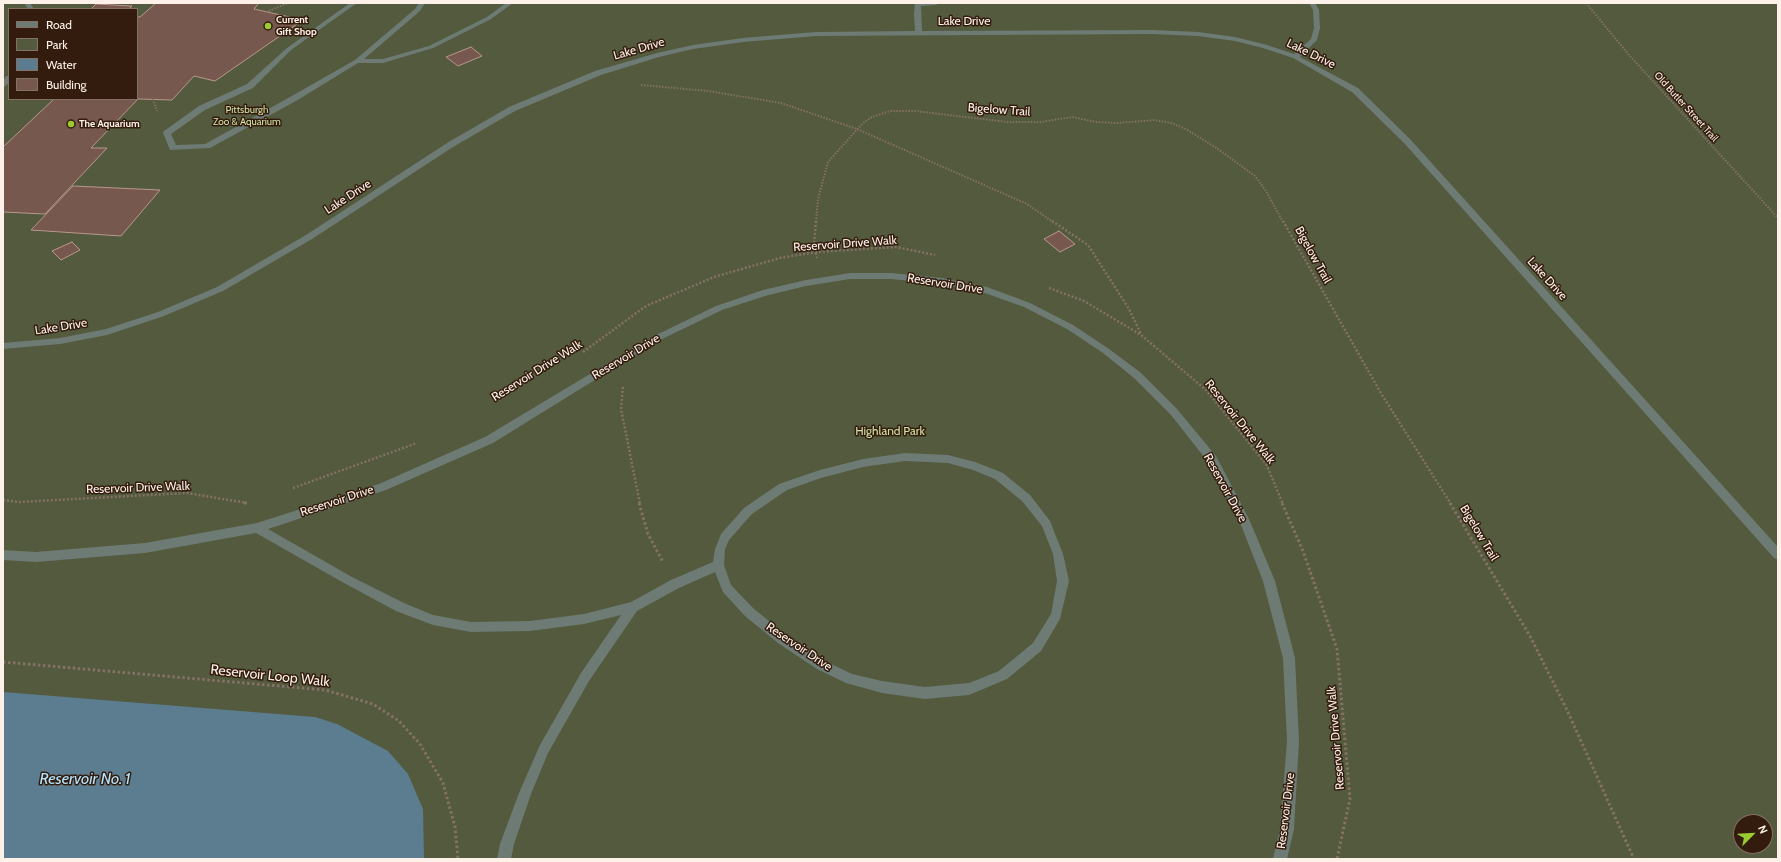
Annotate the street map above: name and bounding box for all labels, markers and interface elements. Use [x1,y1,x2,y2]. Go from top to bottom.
legend [8,8,138,100]
place label: Current Gift Shop [276,14,317,38]
street label: Lake Drive [938,14,990,28]
text: Road [46,17,72,32]
marker: Current Gift Shop [263,21,273,31]
street label: Lake Drive [612,35,666,63]
street label: Lake Drive [1284,36,1338,72]
text: Park [46,37,68,52]
text: Water [46,57,76,72]
street label: Old Butler Street Trail [1651,70,1721,144]
text: Building [46,77,87,92]
street label: Bigelow Trail [967,101,1031,119]
park label: Pittsburgh Zoo & Aquarium [213,104,281,128]
place label: The Aquarium [79,118,140,130]
marker: The Aquarium [66,119,76,129]
street label: Lake Drive [322,177,374,217]
street label: Bigelow Trail [1292,224,1334,286]
street label: Reservoir Drive Walk [793,233,897,255]
street label: Lake Drive [1524,255,1570,303]
street label: Reservoir Drive [906,271,984,297]
street label: Lake Drive [34,316,88,338]
street label: Reservoir Drive [590,331,662,383]
street label: Reservoir Drive Walk [489,337,585,405]
street label: Reservoir Drive Walk [1202,377,1278,467]
park label: Highland Park [855,424,925,438]
street label: Reservoir Drive [1200,451,1250,525]
street label: Reservoir Drive Walk [86,479,190,497]
street label: Reservoir Drive [298,482,376,520]
street label: Bigelow Trail [1457,502,1501,564]
street label: Reservoir Drive [763,620,835,674]
street label: Reservoir Loop Walk [209,661,331,691]
street label: Reservoir Drive Walk [1324,686,1348,790]
water label: Reservoir No. 1 [39,769,131,789]
street label: Reservoir Drive [1274,772,1298,850]
north arrow [1733,814,1773,854]
text: N [1755,823,1771,836]

